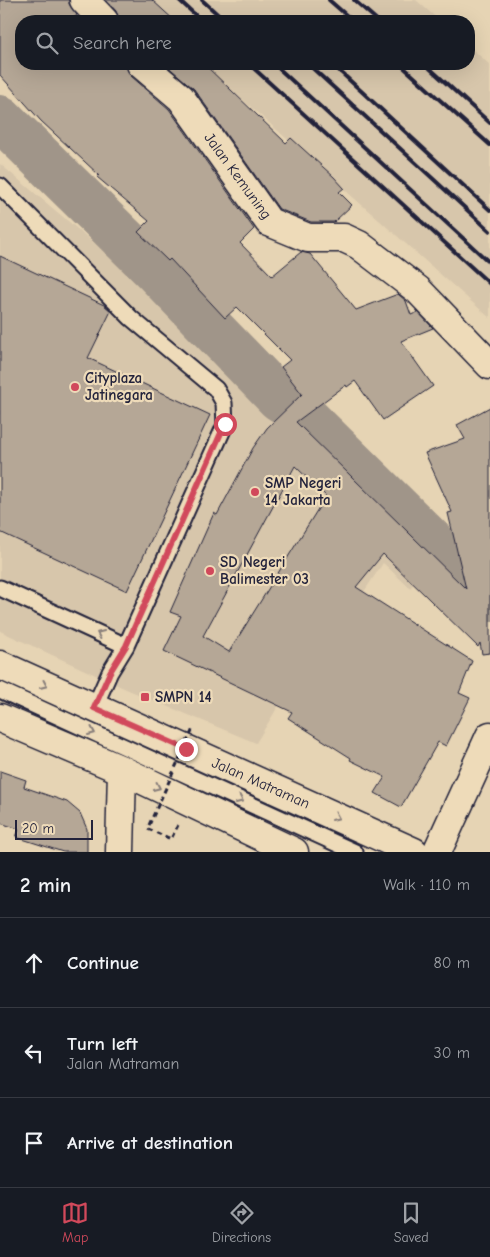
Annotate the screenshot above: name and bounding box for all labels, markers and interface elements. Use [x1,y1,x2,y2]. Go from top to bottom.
search box [15,15,475,70]
icon: search [33,29,61,57]
text: Search here [73,32,172,54]
street label: Jalan Kemuning [200,129,276,223]
place label: Cityplaza Jatinegara [85,369,153,404]
marker: Cityplaza Jatinegara [69,381,81,393]
route start [214,413,237,436]
place label: SMP Negeri 14 Jakarta [265,474,341,509]
marker: SMP Negeri 14 Jakarta [249,486,261,498]
place label: SD Negeri Balimester 03 [220,553,309,588]
marker: SD Negeri Balimester 03 [204,565,216,577]
one-way arrow [96,630,105,640]
one-way arrow [39,678,48,689]
place label: SMPN 14 [155,688,211,706]
marker: SMPN 14 [139,691,151,703]
one-way arrow [87,726,96,737]
route end [175,738,198,761]
street label: Jalan Matraman [209,753,313,813]
one-way arrow [152,781,161,791]
one-way arrow [235,793,244,804]
one-way arrow [331,810,340,821]
scale bar [15,817,92,840]
text: 20 m [22,820,54,837]
text: 2 min [20,873,71,897]
text: Walk · 110 m [383,876,470,894]
icon: ahead [20,949,48,977]
text: Continue [67,952,139,974]
text: 80 m [433,954,470,972]
text: Turn left [67,1033,138,1055]
icon: left [20,1039,48,1067]
text: 30 m [434,1044,470,1062]
text: Jalan Matraman [67,1055,179,1073]
icon: arrive [20,1129,48,1157]
text: Arrive at destination [67,1132,233,1154]
tab: Map [61,1199,89,1246]
tab: Directions [212,1199,271,1246]
tab: Saved [394,1199,429,1246]

